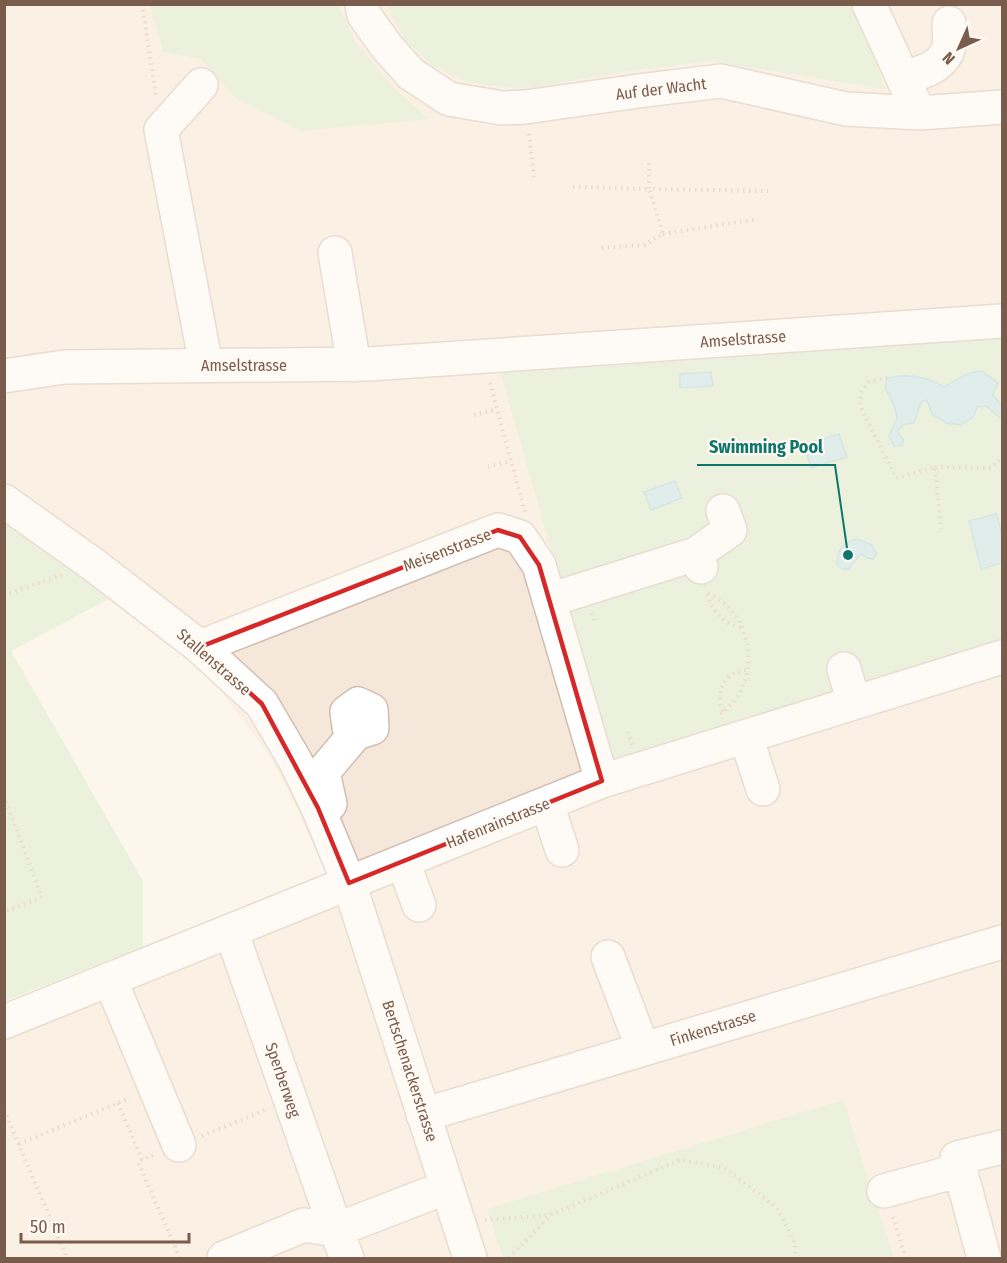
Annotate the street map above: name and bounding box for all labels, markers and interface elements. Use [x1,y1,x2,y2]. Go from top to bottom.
north arrow [929,18,989,78]
text: N [939,48,959,68]
street label: Auf der Wacht [615,74,708,104]
street label: Amselstrasse [699,327,787,351]
street label: Amselstrasse [201,356,287,375]
callout: Swimming Pool [697,429,835,465]
text: Swimming Pool [709,436,823,458]
street label: Meisenstrasse [400,524,494,575]
street label: Stallenstrasse [173,625,255,699]
street label: Hafenrainstrasse [443,794,553,852]
street label: Bertschenackerstrasse [378,998,442,1144]
street label: Finkenstrasse [668,1006,758,1050]
street label: Sperberweg [261,1040,305,1120]
scale bar [21,1206,189,1244]
text: 50 m [30,1216,66,1238]

